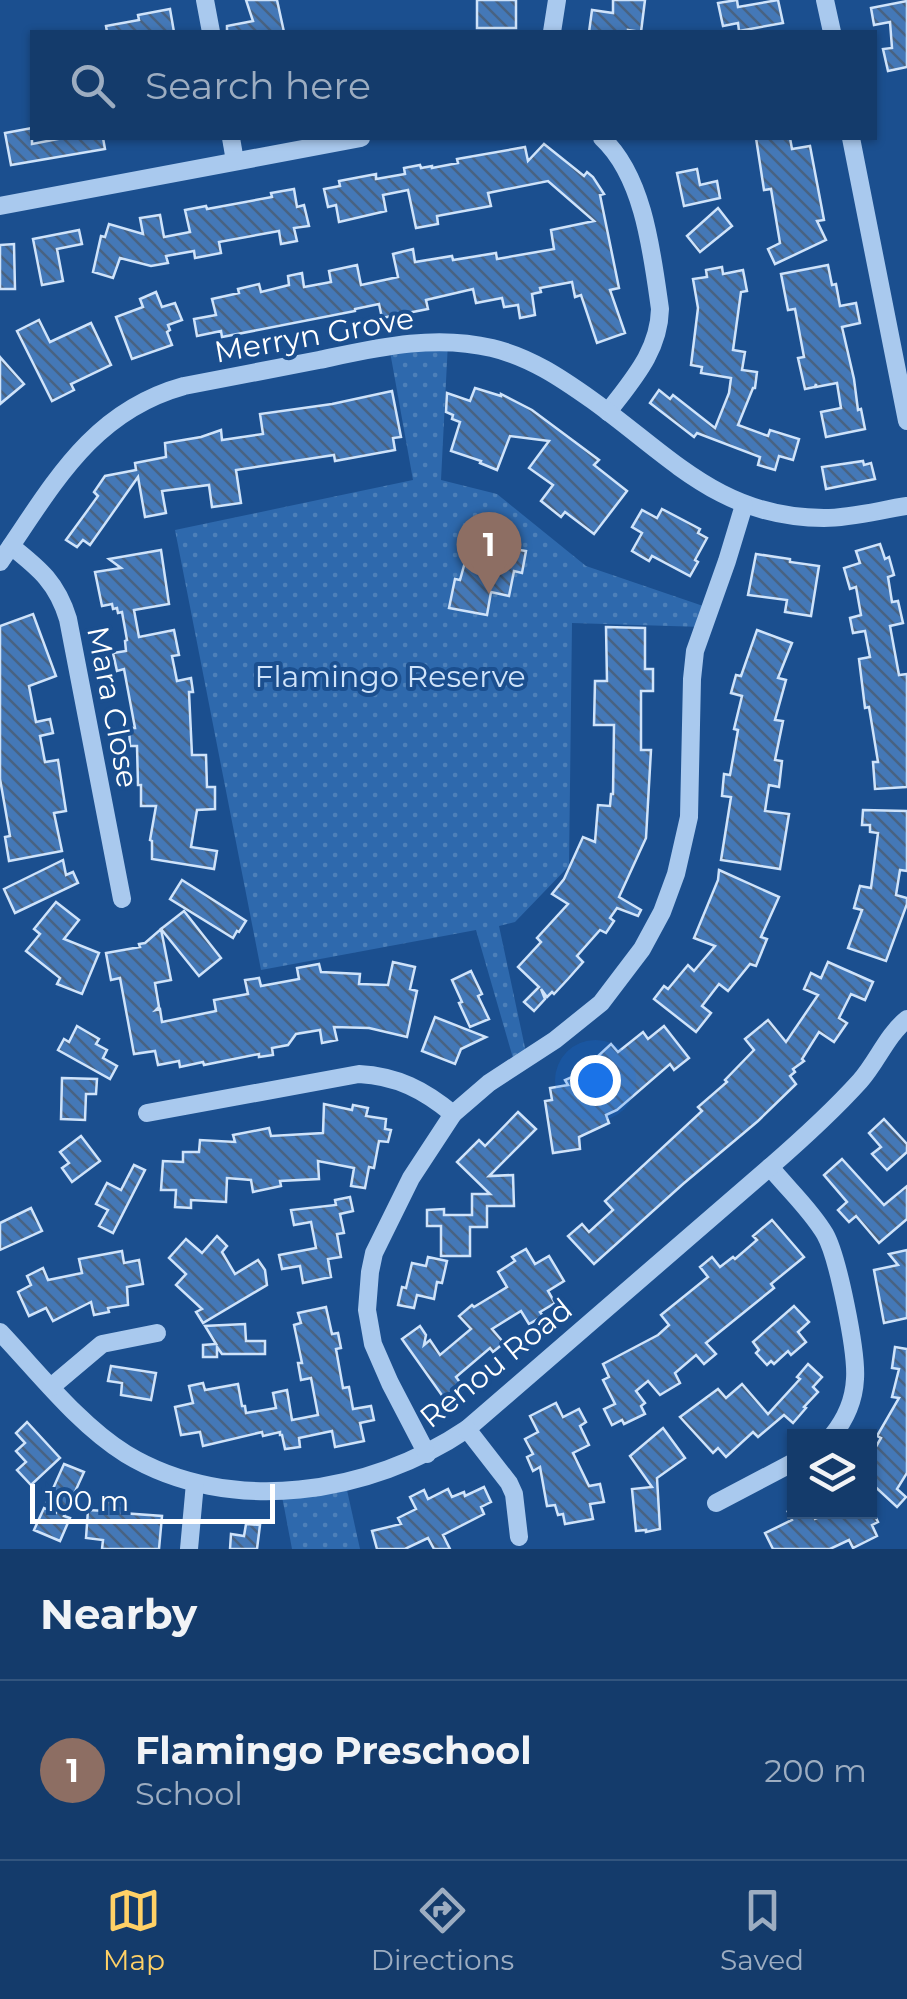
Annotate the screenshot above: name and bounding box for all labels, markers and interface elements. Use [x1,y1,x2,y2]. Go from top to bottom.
search box [30,30,877,140]
icon: search [65,58,120,113]
text: Search here [145,62,371,109]
street label: Merryn Grove [211,299,417,371]
pin: 1 [456,512,522,594]
street label: Mara Close [79,623,147,791]
park label: Flamingo Reserve [254,658,526,695]
your location [570,1055,621,1106]
street label: Renou Road [412,1290,580,1436]
map controls [787,1429,877,1519]
button: layers [787,1429,877,1519]
scale bar [30,1479,275,1524]
text: 100 m [45,1484,129,1518]
text: Nearby [40,1588,197,1640]
text: Flamingo Preschool [135,1727,532,1774]
text: 1 [66,1751,79,1790]
text: 200 m [764,1751,867,1790]
text: School [135,1774,243,1813]
tab: Map [103,1883,165,1977]
tab: Directions [371,1883,514,1977]
tab: Saved [720,1883,804,1977]

